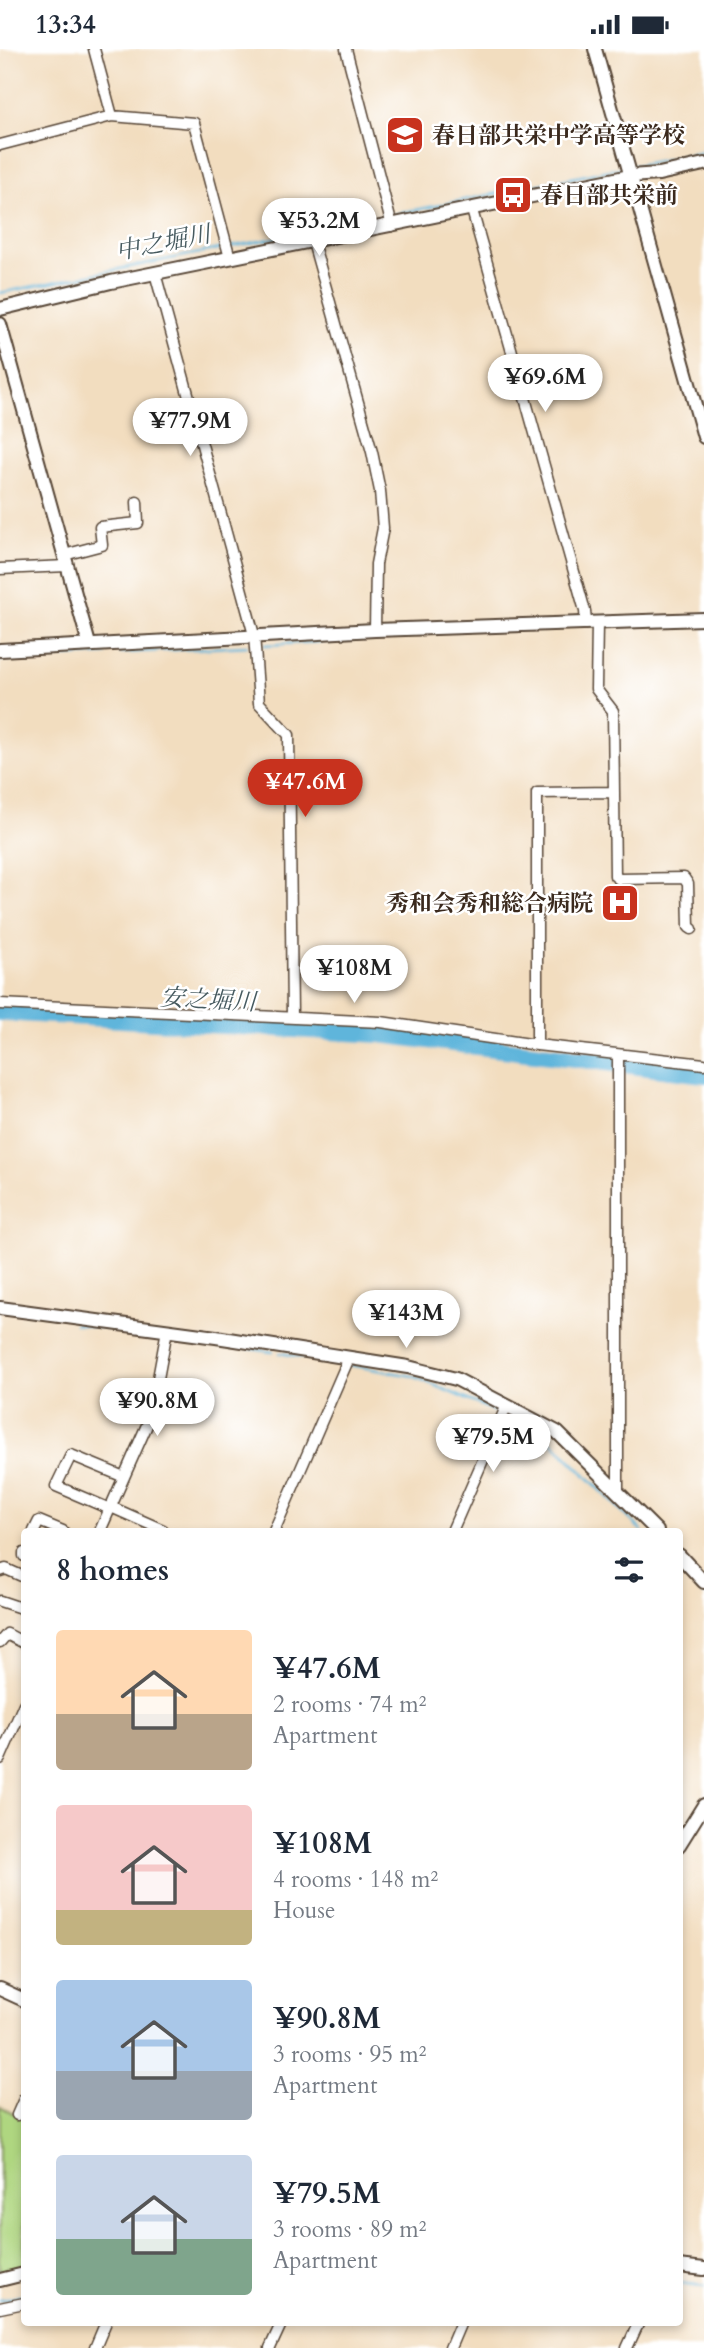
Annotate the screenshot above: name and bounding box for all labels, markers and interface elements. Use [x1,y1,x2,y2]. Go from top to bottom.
text: 13:34 [35,7,96,42]
school or university icon: 春日部共栄中学高等学校 [384,114,426,156]
place label: 春日部共栄中学高等学校 [432,120,685,151]
bus stop icon: 春日部共栄前 [492,174,534,216]
place label: 春日部共栄前 [540,180,678,211]
pin: ¥53.2M [262,199,376,258]
text: ¥53.2M [278,205,360,236]
water label: 中之堀川 [113,217,216,268]
pin: ¥69.6M [488,355,602,414]
text: ¥69.6M [504,361,586,392]
pin: ¥77.9M [133,399,247,458]
text: ¥77.9M [149,405,231,436]
pin: ¥47.6M [248,759,362,819]
text: ¥47.6M [264,766,346,797]
hospital icon: 秀和会秀和総合病院 [599,882,641,924]
place label: 秀和会秀和総合病院 [386,888,593,919]
pin: ¥108M [305,946,403,1005]
text: ¥108M [316,952,392,983]
water label: 安之堀川 [159,981,260,1019]
pin: ¥143M [357,1291,455,1350]
text: ¥143M [368,1297,444,1328]
pin: ¥90.8M [100,1379,214,1438]
text: ¥90.8M [116,1385,198,1416]
pin: ¥79.5M [436,1415,550,1474]
text: ¥79.5M [452,1421,534,1452]
text: 8 homes [56,1550,169,1591]
icon: filters [610,1551,648,1589]
text: ¥47.6M [273,1648,381,1689]
icon: home [112,1658,196,1742]
text: 2 rooms · 74 m² [273,1689,426,1720]
text: Apartment [273,1720,377,1751]
text: ¥108M [273,1823,372,1864]
icon: home [112,1833,196,1917]
text: 4 rooms · 148 m² [273,1864,438,1895]
text: House [273,1895,335,1926]
text: ¥90.8M [273,1998,381,2039]
icon: home [112,2008,196,2092]
text: 3 rooms · 95 m² [273,2039,426,2070]
text: Apartment [273,2070,377,2101]
text: ¥79.5M [273,2173,381,2214]
icon: home [112,2183,196,2267]
text: 3 rooms · 89 m² [273,2214,426,2245]
text: Apartment [273,2245,377,2276]

